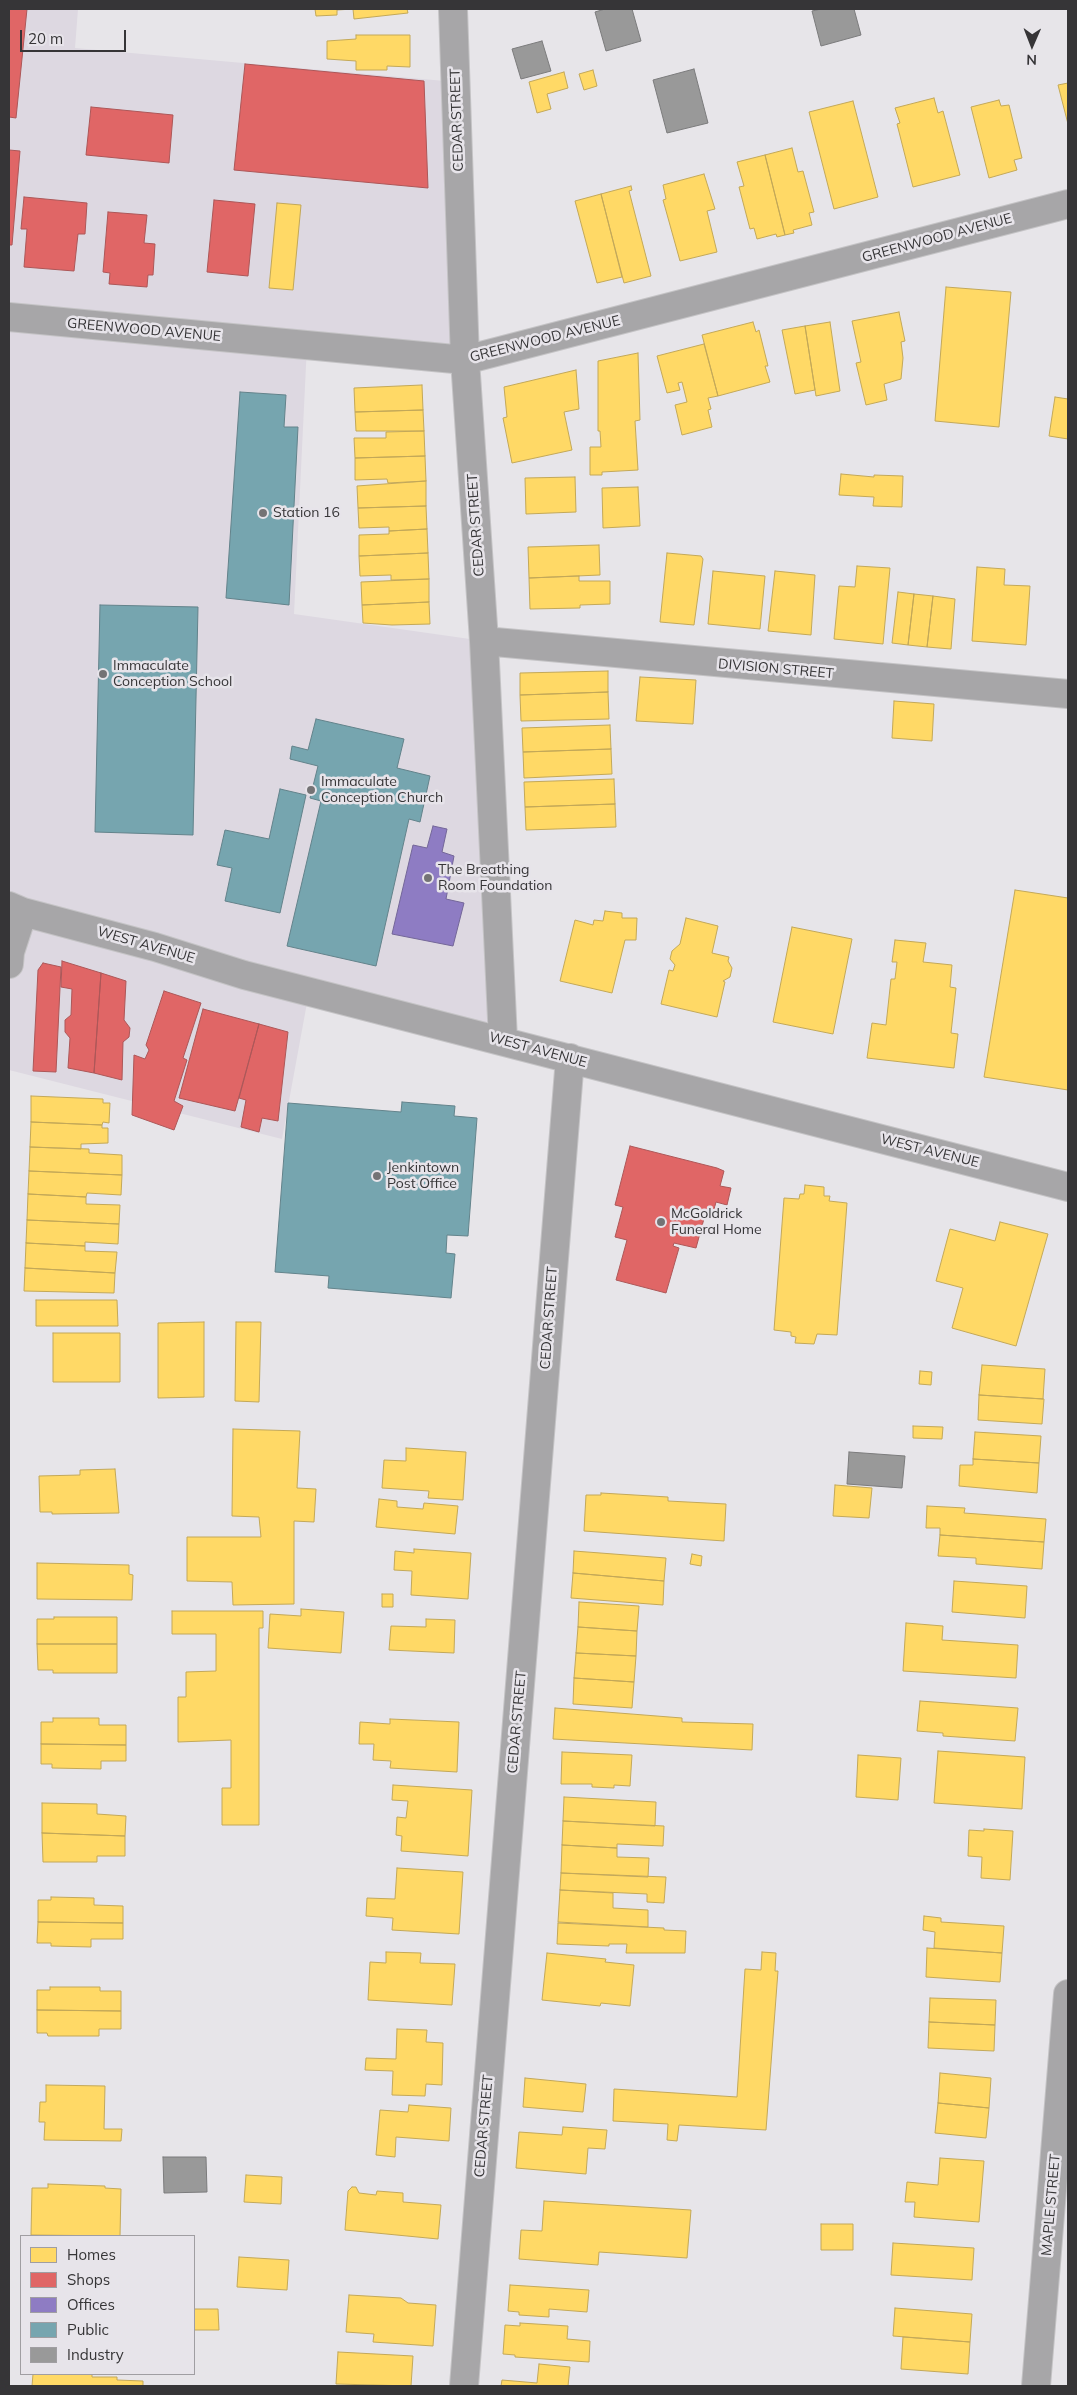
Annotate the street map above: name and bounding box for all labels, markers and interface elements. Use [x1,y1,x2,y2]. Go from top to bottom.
scale bar [22,20,129,52]
north arrow [1007,20,1057,70]
text: 20 m [28,29,63,48]
text: N [1026,51,1037,69]
street label: CEDAR STREET [447,68,467,172]
street label: GREENWOOD AVENUE [860,210,1014,266]
street label: GREENWOOD AVENUE [468,312,622,366]
street label: GREENWOOD AVENUE [66,315,222,345]
street label: CEDAR STREET [464,473,488,577]
place label: Station 16 [273,505,340,521]
marker: Station 16 [257,507,269,519]
street label: DIVISION STREET [717,656,835,682]
place label: Immaculate Conception School [113,658,232,690]
marker: Immaculate Conception School [97,668,109,680]
place label: Immaculate Conception Church [321,774,443,806]
marker: Immaculate Conception Church [305,784,317,796]
place label: The Breathing Room Foundation [438,862,553,894]
marker: The Breathing Room Foundation [422,872,434,884]
street label: WEST AVENUE [95,923,197,967]
street label: WEST AVENUE [487,1029,589,1071]
street label: WEST AVENUE [879,1131,981,1171]
place label: Jenkintown Post Office [387,1160,459,1192]
marker: Jenkintown Post Office [371,1170,383,1182]
place label: McGoldrick Funeral Home [671,1206,762,1238]
marker: McGoldrick Funeral Home [655,1216,667,1228]
street label: CEDAR STREET [537,1266,561,1370]
street label: CEDAR STREET [504,1670,530,1774]
street label: CEDAR STREET [471,2074,497,2178]
street label: MAPLE STREET [1038,2153,1064,2257]
legend [20,2235,195,2375]
text: Homes [67,2245,116,2264]
text: Shops [67,2270,110,2289]
text: Offices [67,2295,115,2314]
text: Public [67,2320,109,2339]
text: Industry [67,2345,124,2364]

